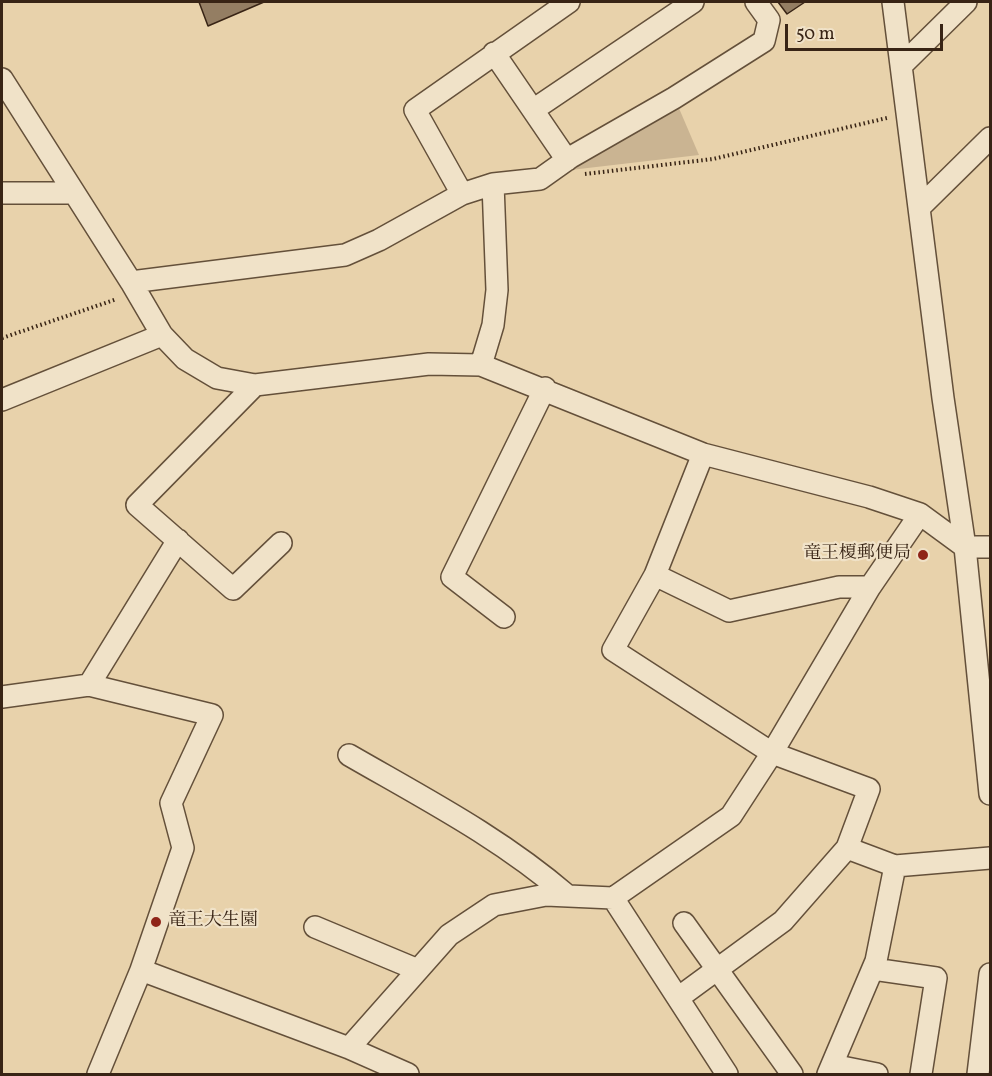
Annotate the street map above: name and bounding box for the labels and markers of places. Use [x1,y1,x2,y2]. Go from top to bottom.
place label: 竜王榎郵便局 [803,544,911,566]
marker: 竜王榎郵便局 [916,548,930,562]
place label: 竜王大生園 [168,911,258,933]
marker: 竜王大生園 [149,915,163,929]

